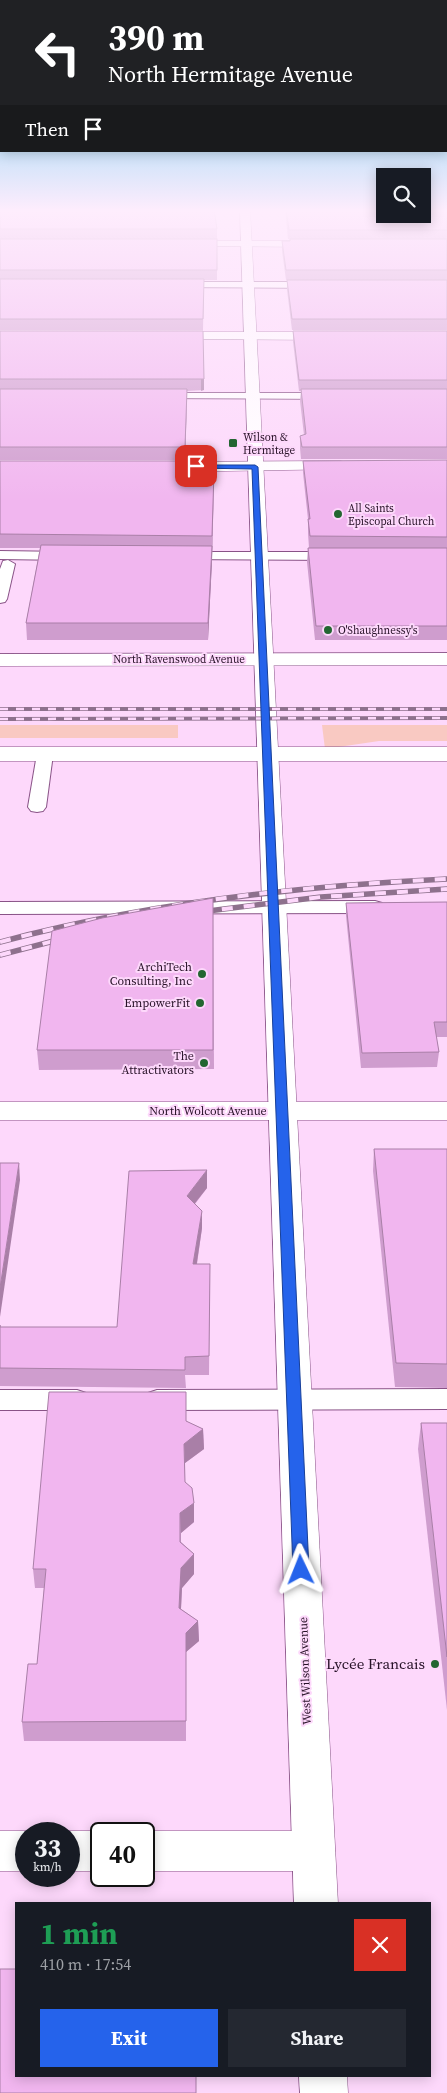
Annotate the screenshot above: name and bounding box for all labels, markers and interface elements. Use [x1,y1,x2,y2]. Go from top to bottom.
text: 390 m [108,14,204,62]
icon: left [25,20,90,85]
text: North Hermitage Avenue [108,59,353,89]
icon: arrive [79,115,107,143]
text: Then [25,116,69,142]
map controls [376,168,431,223]
button: search [376,168,431,223]
place label: Wilson & Hermitage [243,430,296,458]
marker: Wilson & Hermitage [227,437,239,449]
pin [175,445,217,487]
icon: arrive [182,452,210,480]
place label: All Saints Episcopal Church [348,501,435,529]
marker: All Saints Episcopal Church [332,508,344,520]
place label: O'Shaughnessy's [338,623,418,638]
marker: O'Shaughnessy's [322,624,334,636]
street label: North Ravenswood Avenue [113,652,245,667]
place label: ArchiTech Consulting, Inc [110,959,192,989]
marker: ArchiTech Consulting, Inc [196,968,208,980]
place label: EmpowerFit [124,995,190,1011]
marker: EmpowerFit [194,997,206,1009]
place label: The Attractivators [122,1048,194,1078]
marker: The Attractivators [198,1057,210,1069]
street label: North Wolcott Avenue [149,1103,267,1119]
position arrow [274,1543,326,1595]
street label: West Wilson Avenue [295,1617,315,1725]
place label: Lycée Francais [326,1653,425,1674]
marker: Lycée Francais [429,1658,441,1670]
speed limit sign: 40 [90,1822,155,1887]
text: 33 [34,1831,61,1865]
text: km/h [33,1859,62,1875]
text: 1 min [40,1913,118,1954]
button: close [354,1919,406,1971]
text: 410 m · 17:54 [40,1953,131,1975]
button: Exit [40,2009,218,2067]
button: Share [228,2009,406,2067]

